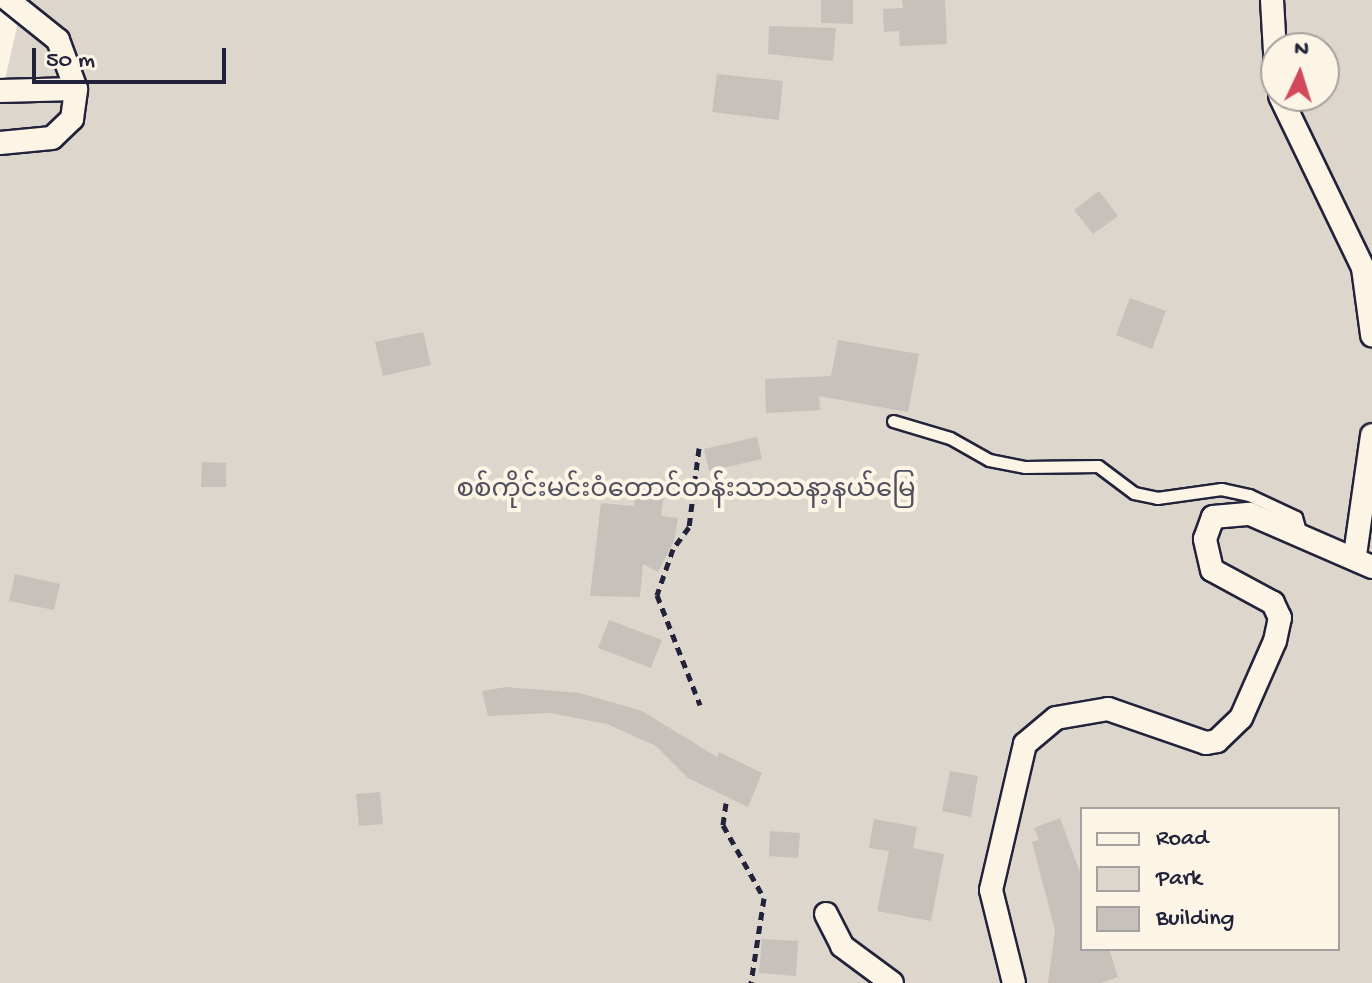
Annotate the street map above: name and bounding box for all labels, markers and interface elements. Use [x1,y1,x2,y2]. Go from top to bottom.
scale bar [36,32,230,82]
north arrow [1260,32,1340,112]
text: N [1293,37,1310,64]
text: 50 m [46,47,95,76]
park label: စစ်ကိုင်းမင်းဝံတောင်တန်းသာသနာ့နယ်မြေ [456,476,916,508]
legend [1080,807,1340,951]
text: Road [1156,825,1208,854]
text: Park [1156,865,1202,894]
text: Building [1156,905,1234,934]

